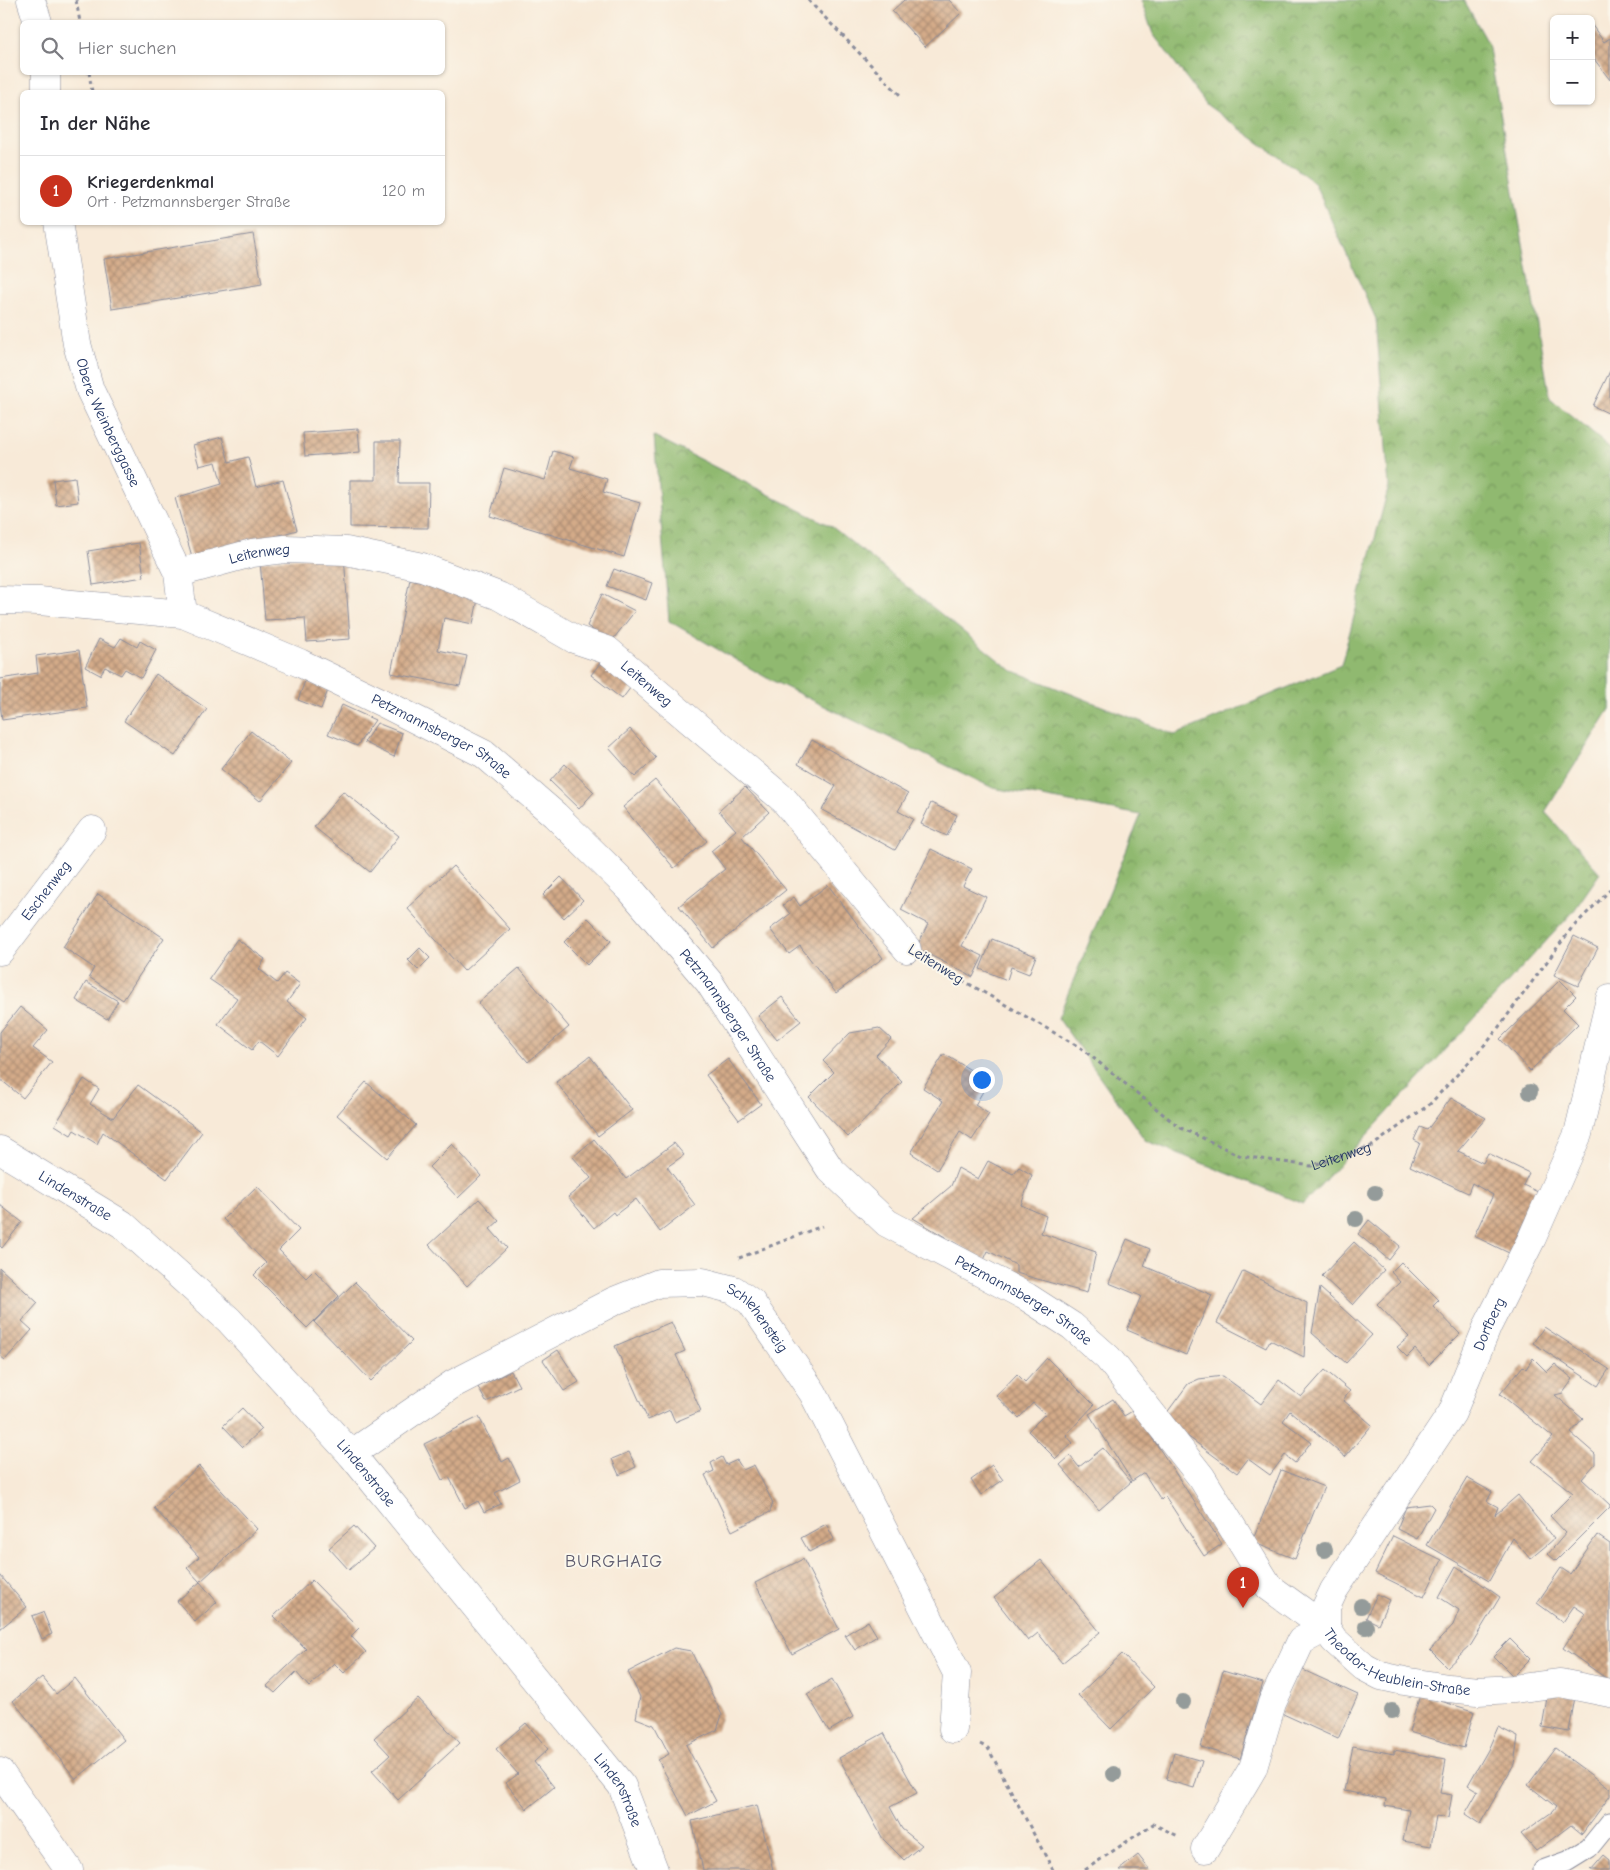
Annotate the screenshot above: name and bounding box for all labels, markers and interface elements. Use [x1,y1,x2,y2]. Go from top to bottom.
map controls [1550,15,1595,105]
button: + [1550,15,1595,60]
search box [20,20,445,75]
icon: search [38,34,66,62]
text: Hier suchen [78,37,176,59]
button: − [1550,60,1595,105]
text: In der Nähe [40,111,150,135]
text: Kriegerdenkmal [87,171,214,193]
text: 1 [53,182,59,200]
text: 120 m [382,182,425,200]
text: Ort · Petzmannsberger Straße [87,193,290,211]
street label: Obere Weinberggasse [72,356,144,490]
street label: Leitenweg [227,540,290,568]
street label: Leitenweg [617,657,676,710]
street label: Petzmannsberger Straße [369,690,515,783]
street label: Eschenweg [17,857,75,924]
street label: Leitenweg [905,940,967,988]
street label: Petzmannsberger Straße [676,945,781,1086]
your location [969,1067,995,1093]
street label: Leitenweg [1309,1138,1373,1174]
street label: Lindenstraße [35,1167,116,1225]
street label: Petzmannsberger Straße [952,1252,1096,1349]
street label: Schlehensteig [725,1280,792,1356]
street label: Dorfberg [1469,1294,1509,1353]
street label: Lindenstraße [333,1435,400,1511]
district label: BURGHAIG [565,1551,663,1572]
pin: 1 [1227,1567,1259,1608]
street label: Theodor-Heublein-Straße [1320,1625,1472,1699]
street label: Lindenstraße [590,1750,646,1830]

